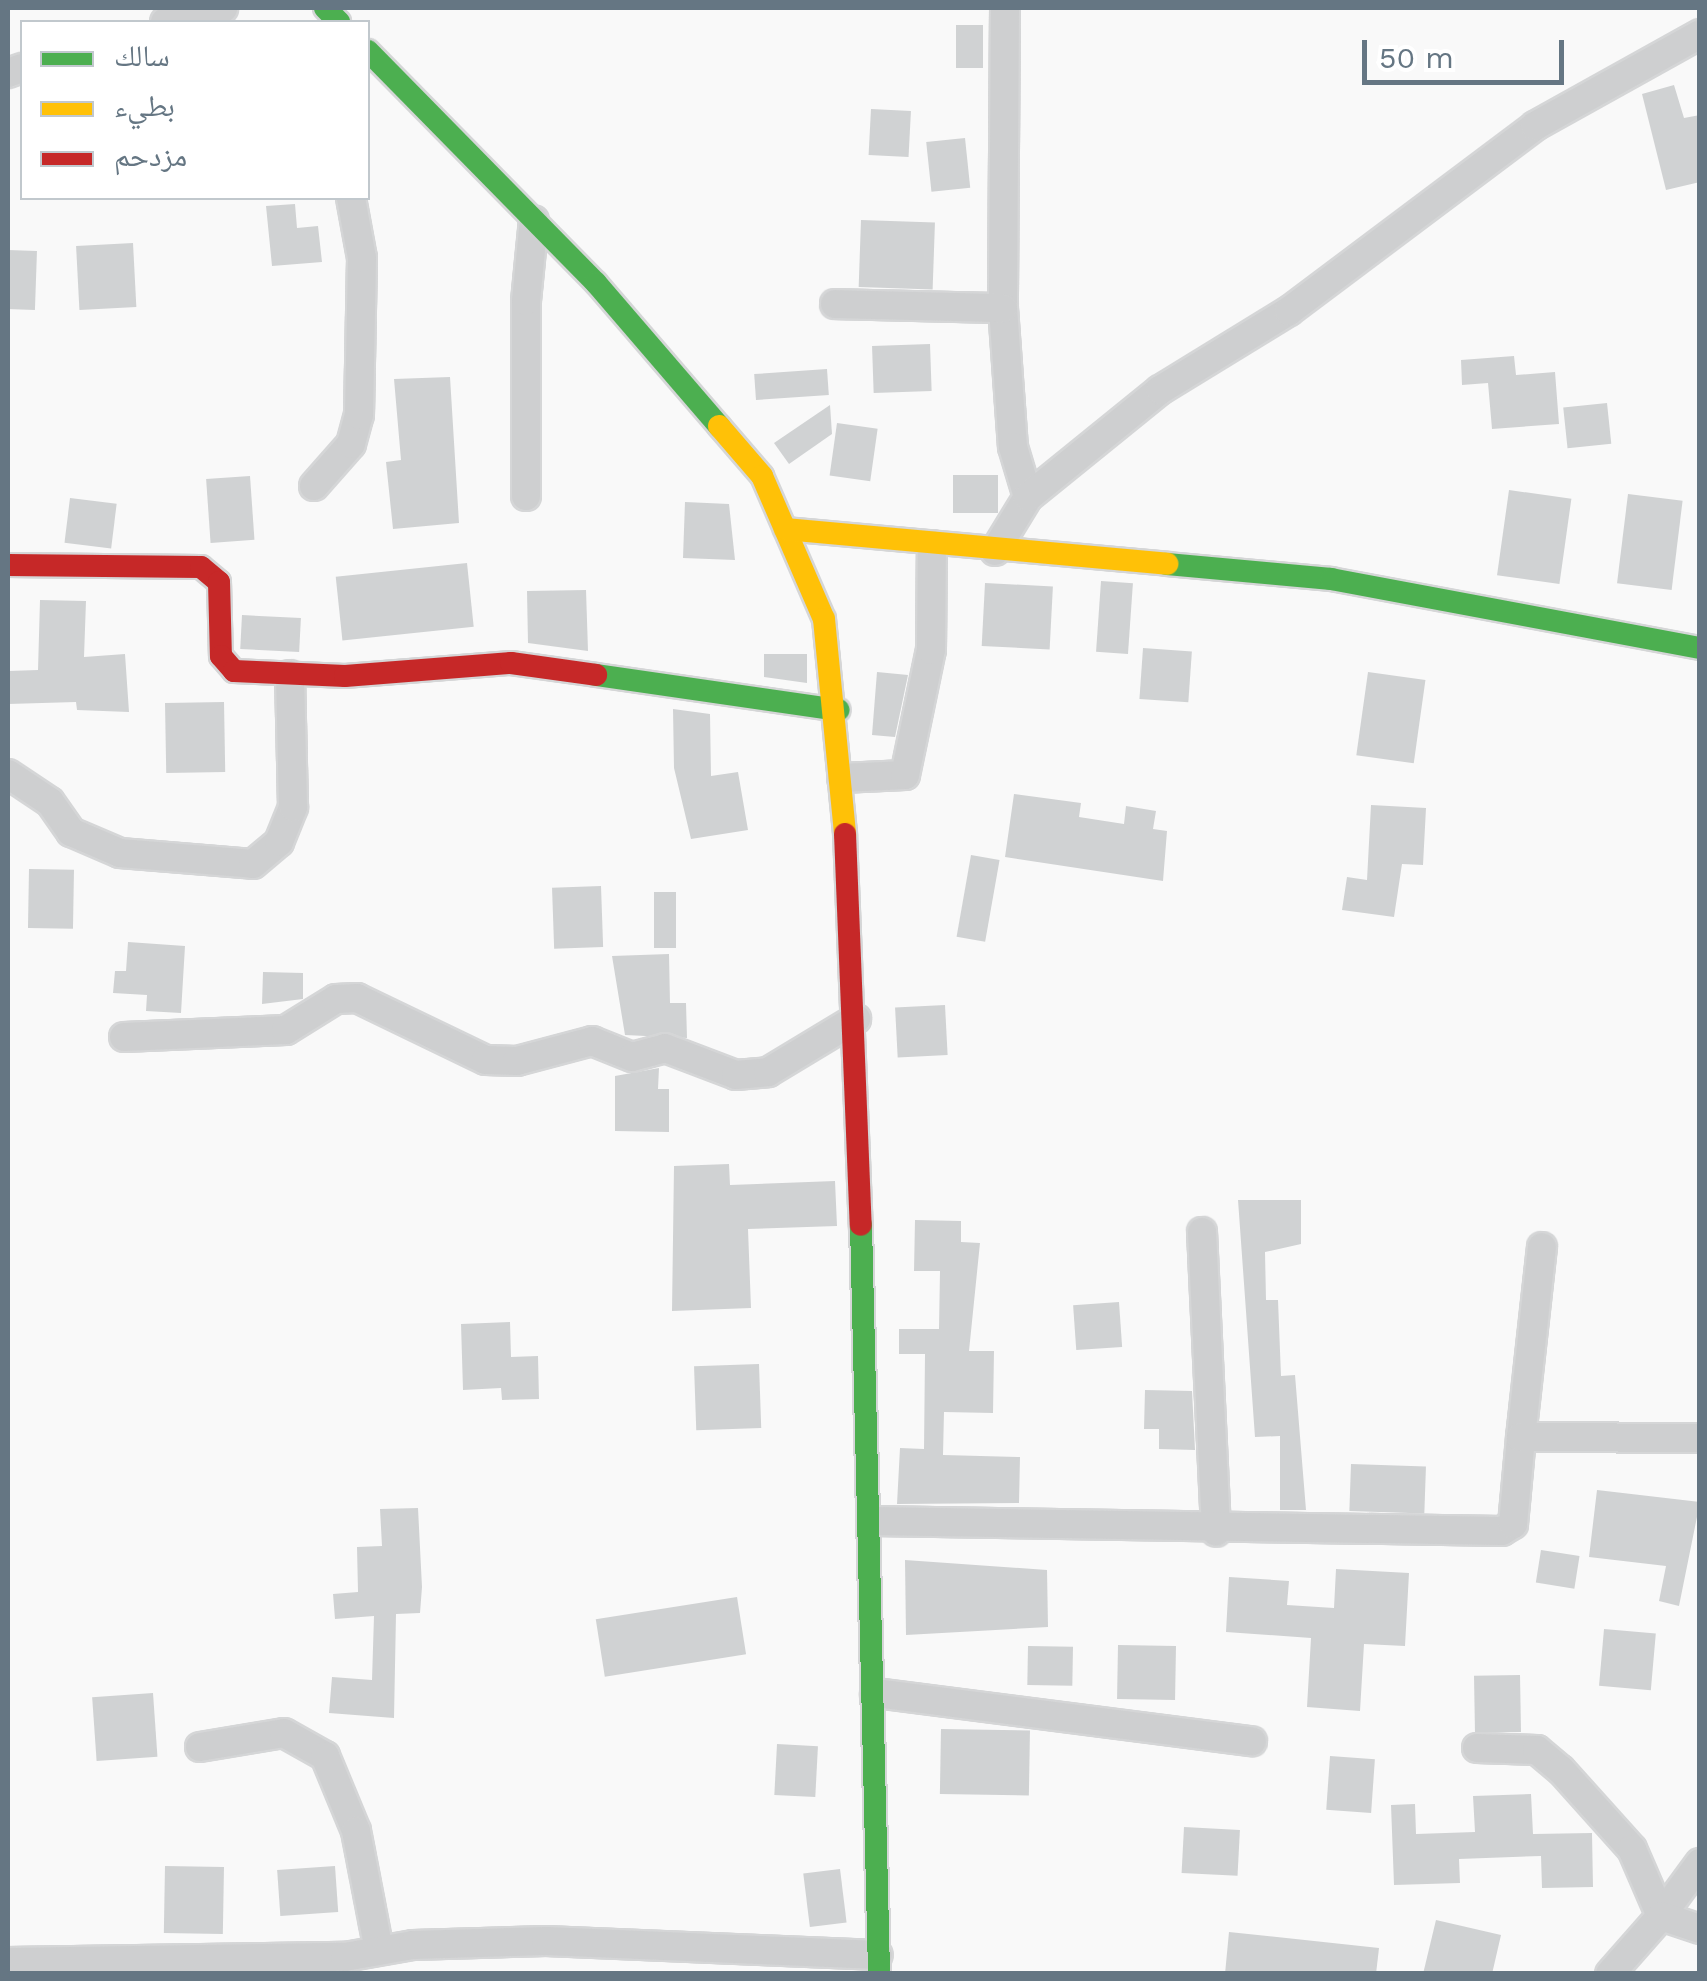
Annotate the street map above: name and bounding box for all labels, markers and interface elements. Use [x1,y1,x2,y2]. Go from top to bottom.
legend [20,20,370,200]
scale bar [1367,20,1570,82]
text: سالك [114,38,170,73]
text: 50 m [1379,40,1454,75]
text: بطيء [114,88,175,123]
text: مزدحم [114,138,187,173]

